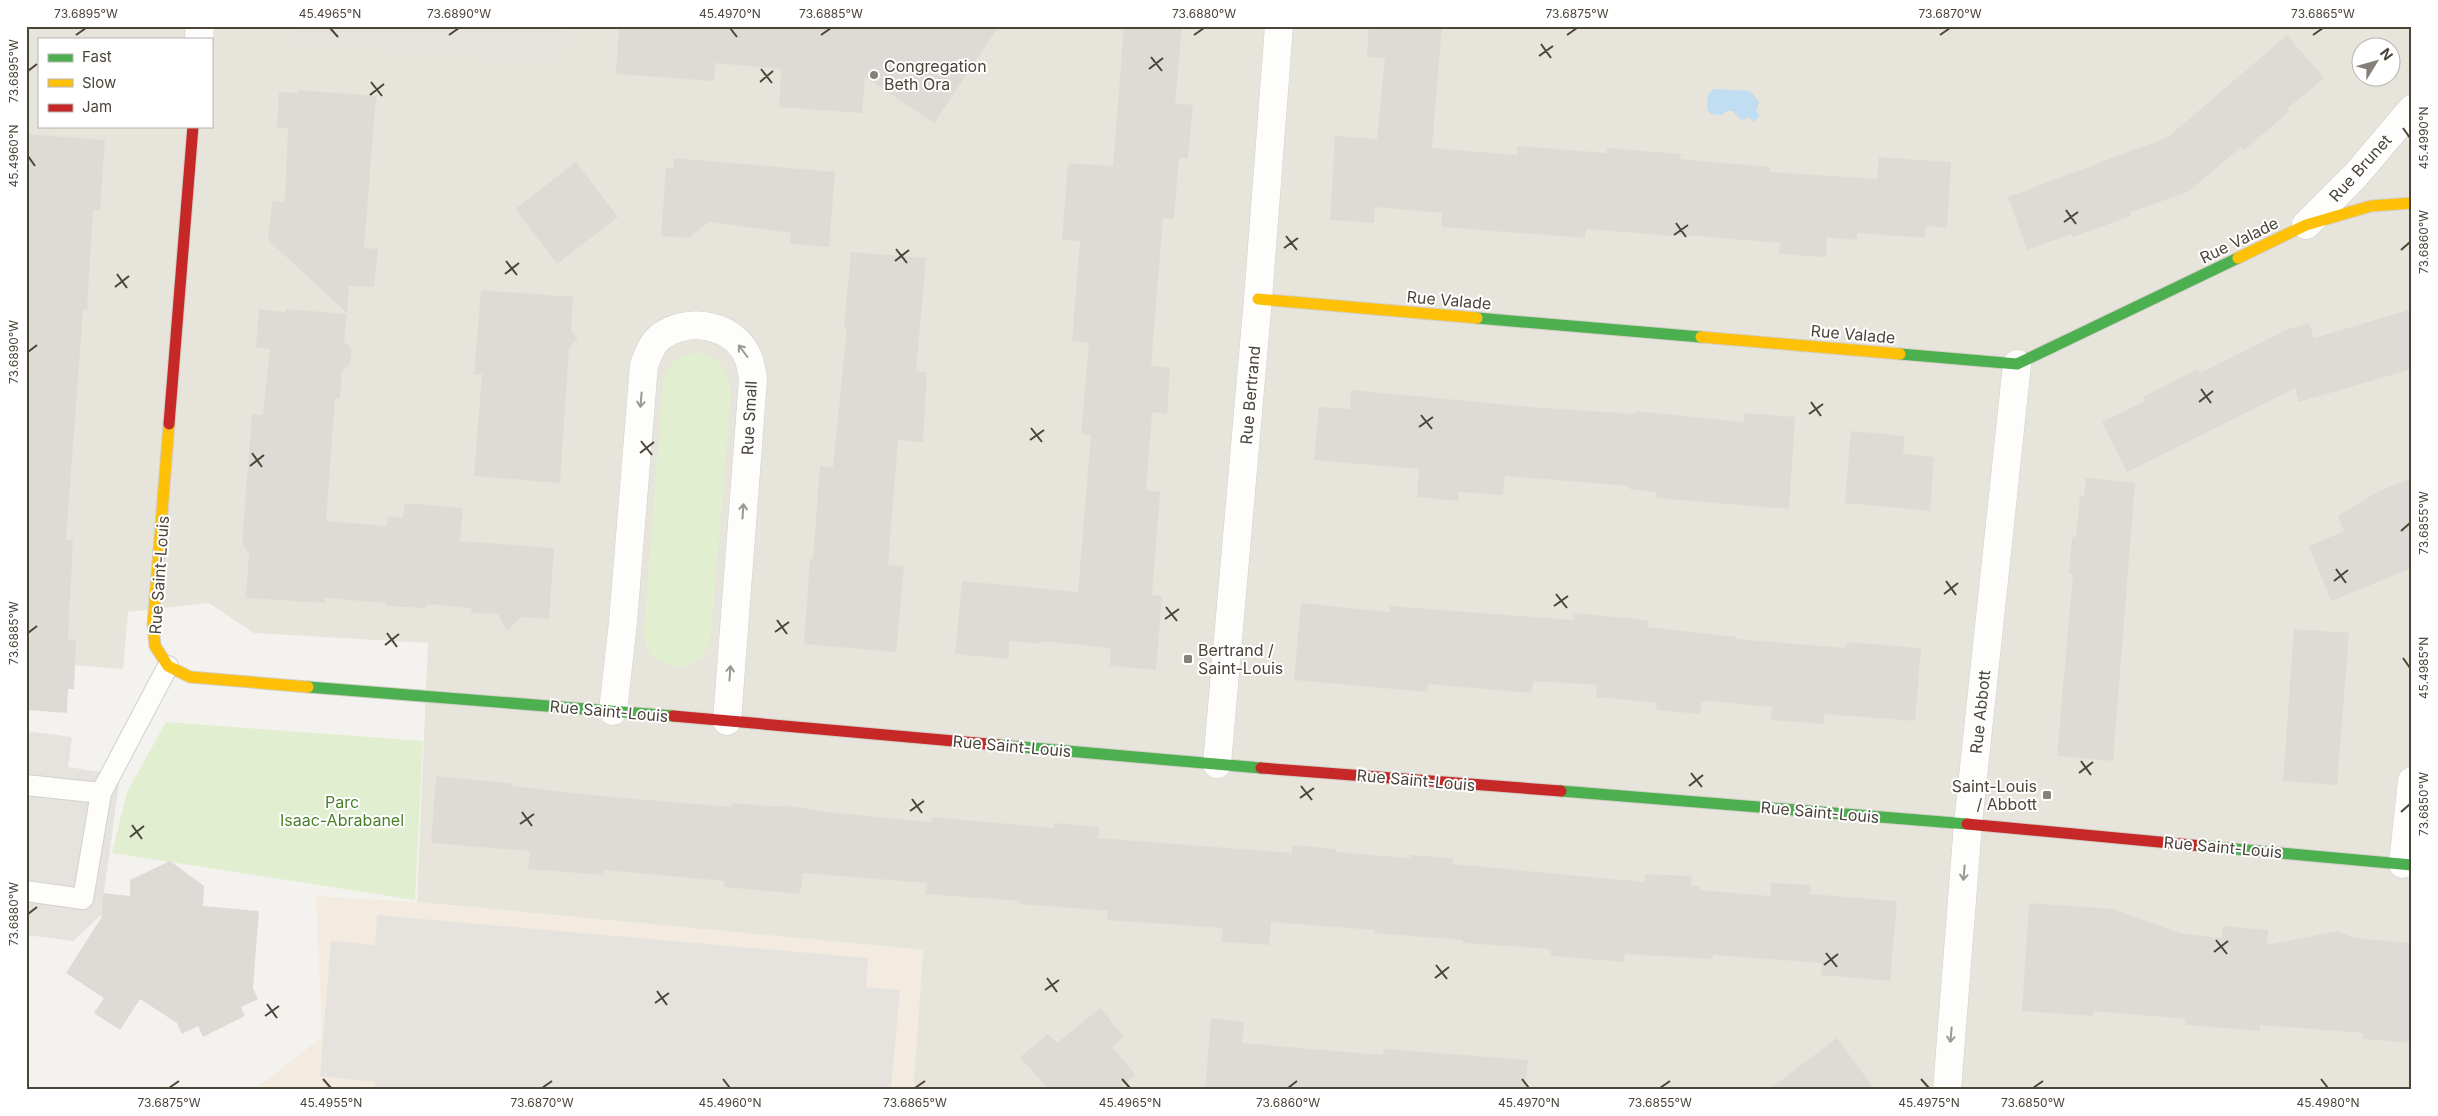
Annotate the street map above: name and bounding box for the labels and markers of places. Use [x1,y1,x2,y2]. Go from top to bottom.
place label: Congregation Beth Ora [884,56,987,94]
marker: Congregation Beth Ora [868,69,880,81]
place label: Bertrand / Saint-Louis [1198,640,1283,678]
marker: Bertrand / Saint-Louis [1182,653,1194,665]
place label: Saint-Louis / Abbott [1952,776,2037,814]
marker: Saint-Louis / Abbott [2041,789,2053,801]

